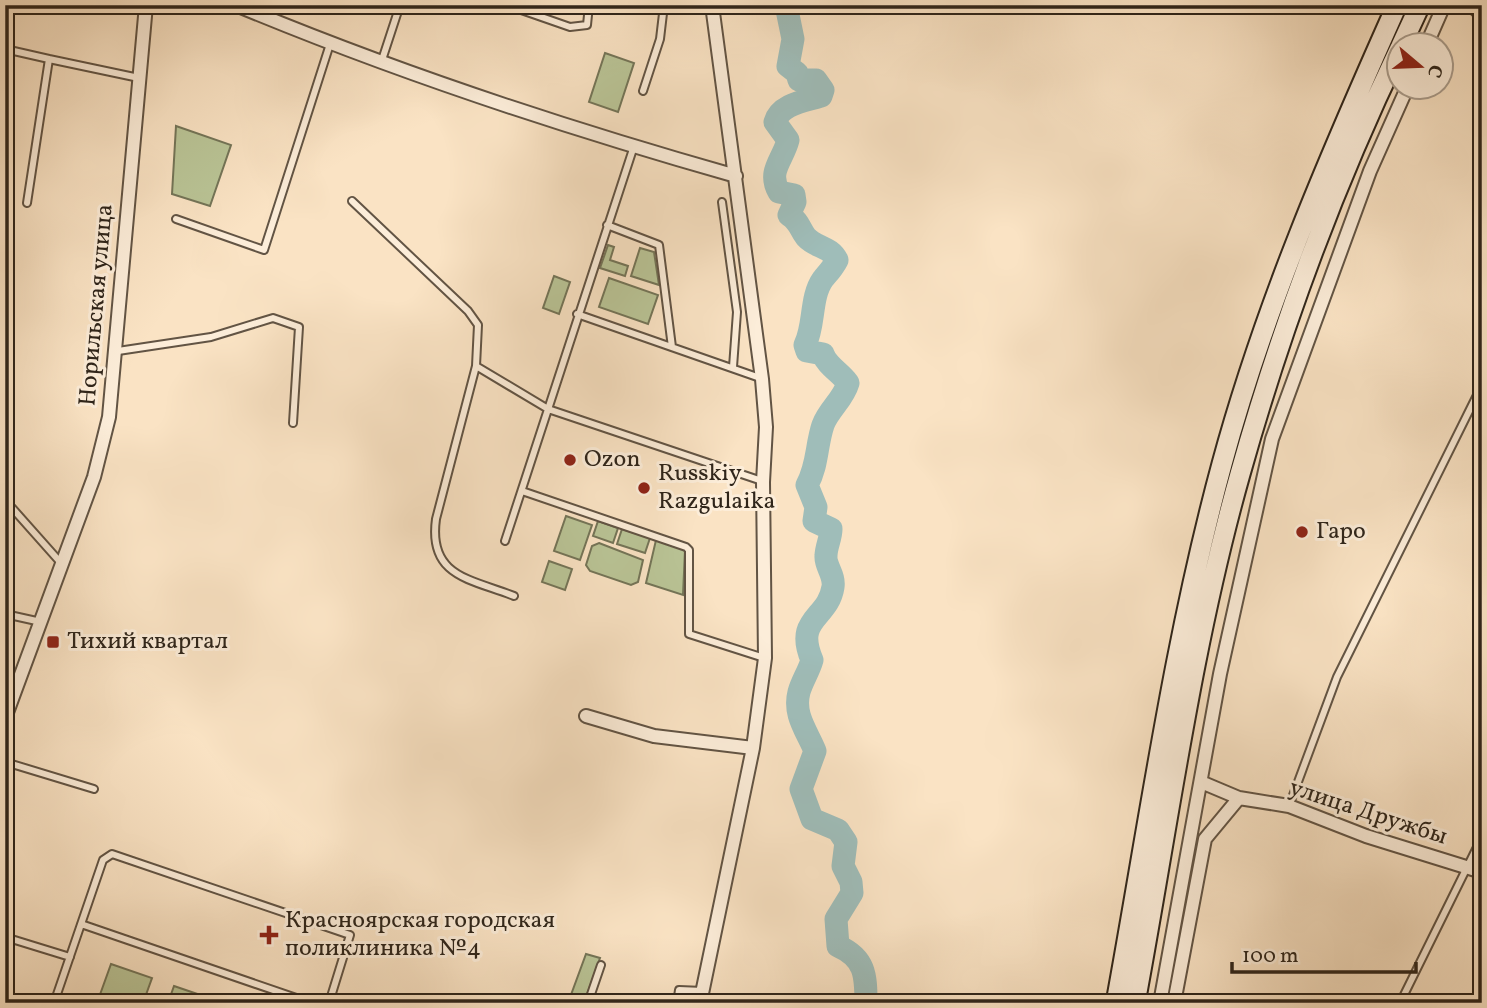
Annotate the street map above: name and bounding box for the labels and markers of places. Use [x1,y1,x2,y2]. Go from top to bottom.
place label: Ozon [584,443,641,477]
marker: Ozon [562,452,578,468]
place label: Russkiy Razgulaika [658,457,776,519]
marker: Russkiy Razgulaika [636,480,652,496]
place label: Гаро [1316,515,1366,549]
marker: Гаро [1294,524,1310,540]
place label: Тихий квартал [67,625,228,659]
marker: Тихий квартал [45,634,61,650]
place label: Красноярская городская поликлиника №4 [285,904,555,966]
marker: Красноярская городская поликлиника №4 [259,925,279,945]

